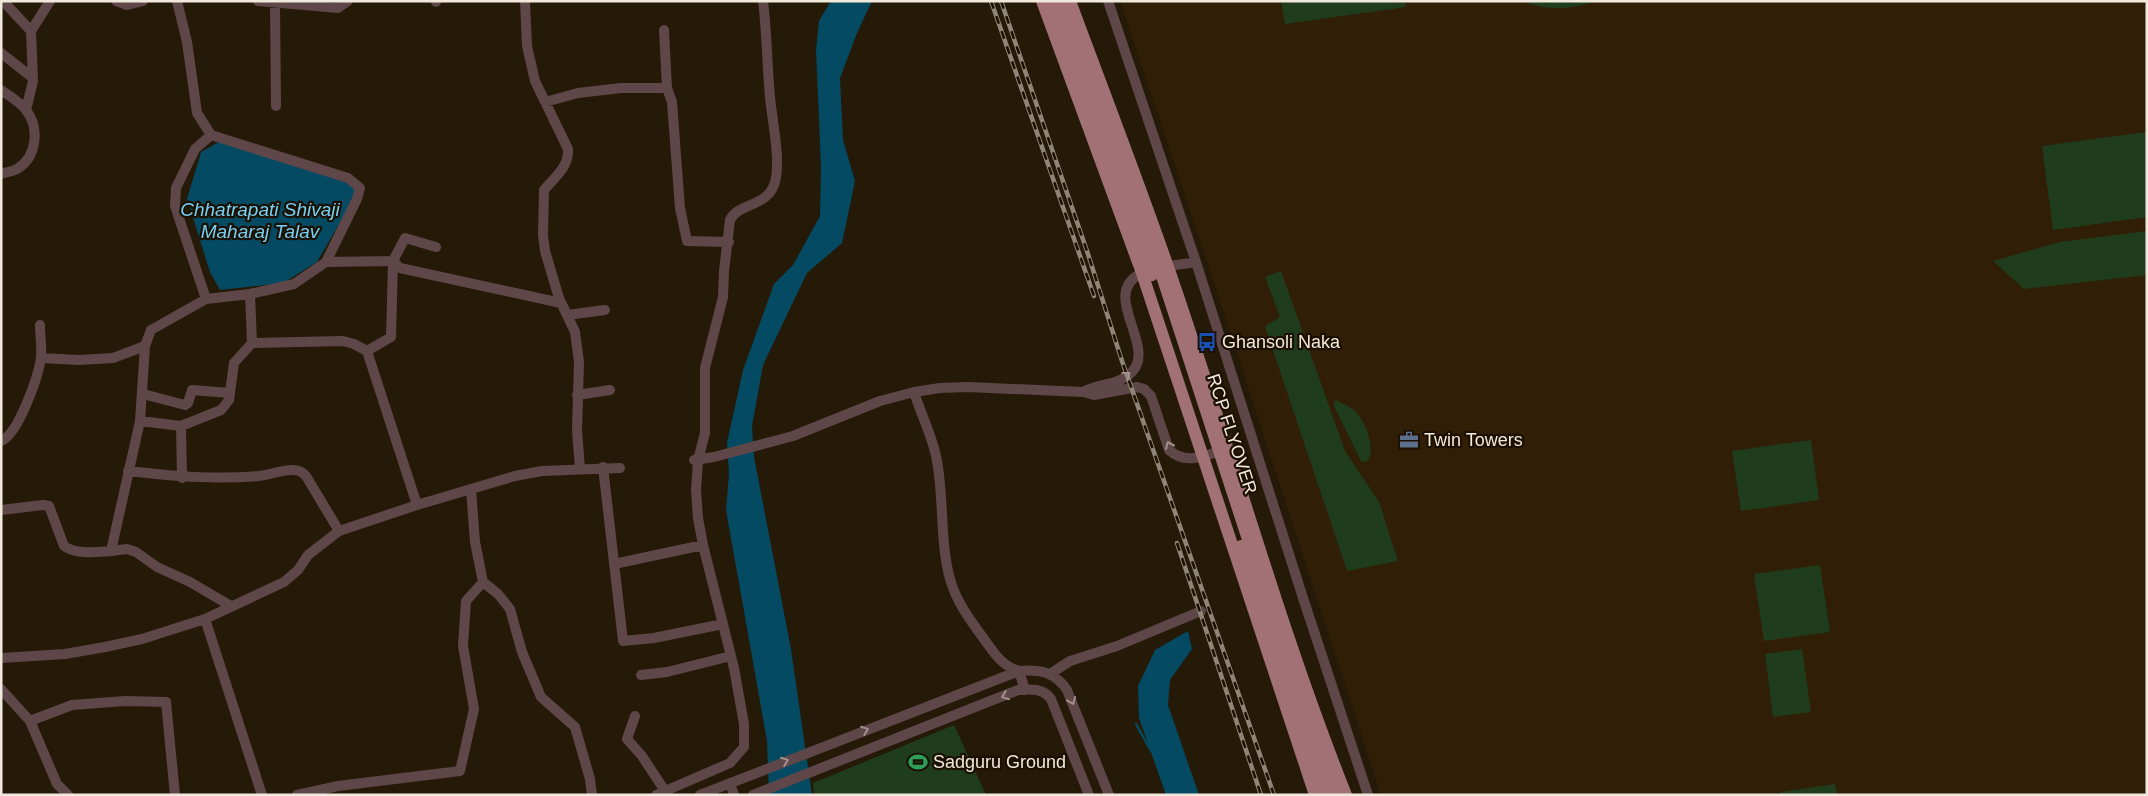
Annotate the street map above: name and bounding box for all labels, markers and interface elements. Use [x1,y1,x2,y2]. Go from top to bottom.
water label: Chhatrapati Shivaji Maharaj Talav [180,199,341,242]
bus stop icon: Ghansoli Naka [1196,331,1218,353]
place label: Ghansoli Naka [1222,332,1341,352]
street label: RCP FLYOVER [1203,371,1261,497]
one-way arrow [1121,372,1130,380]
office icon: Twin Towers [1398,429,1420,451]
place label: Twin Towers [1424,430,1523,450]
one-way arrow [1164,441,1175,450]
one-way arrow [1001,690,1009,700]
one-way arrow [1066,696,1076,705]
one-way arrow [860,726,869,736]
sports icon: Sadguru Ground [907,751,929,773]
place label: Sadguru Ground [933,752,1066,772]
one-way arrow [780,757,789,767]

